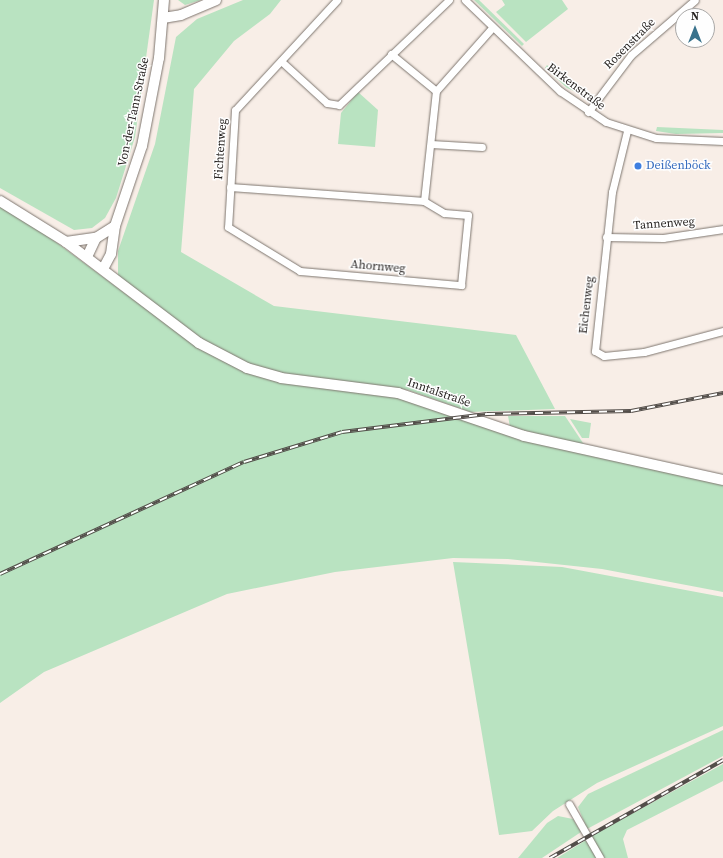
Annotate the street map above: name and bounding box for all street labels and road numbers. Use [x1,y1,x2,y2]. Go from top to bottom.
street label: Rosenstraße [601,15,659,73]
street label: Von-der-Tann-Straße [115,56,153,168]
street label: Birkenstraße [544,60,608,114]
street label: Fichtenweg [212,118,230,180]
street label: Tannenweg [633,215,695,233]
street label: Ahornweg [350,257,406,277]
street label: Eichenweg [576,275,598,335]
street label: Inntalstraße [405,375,473,411]

